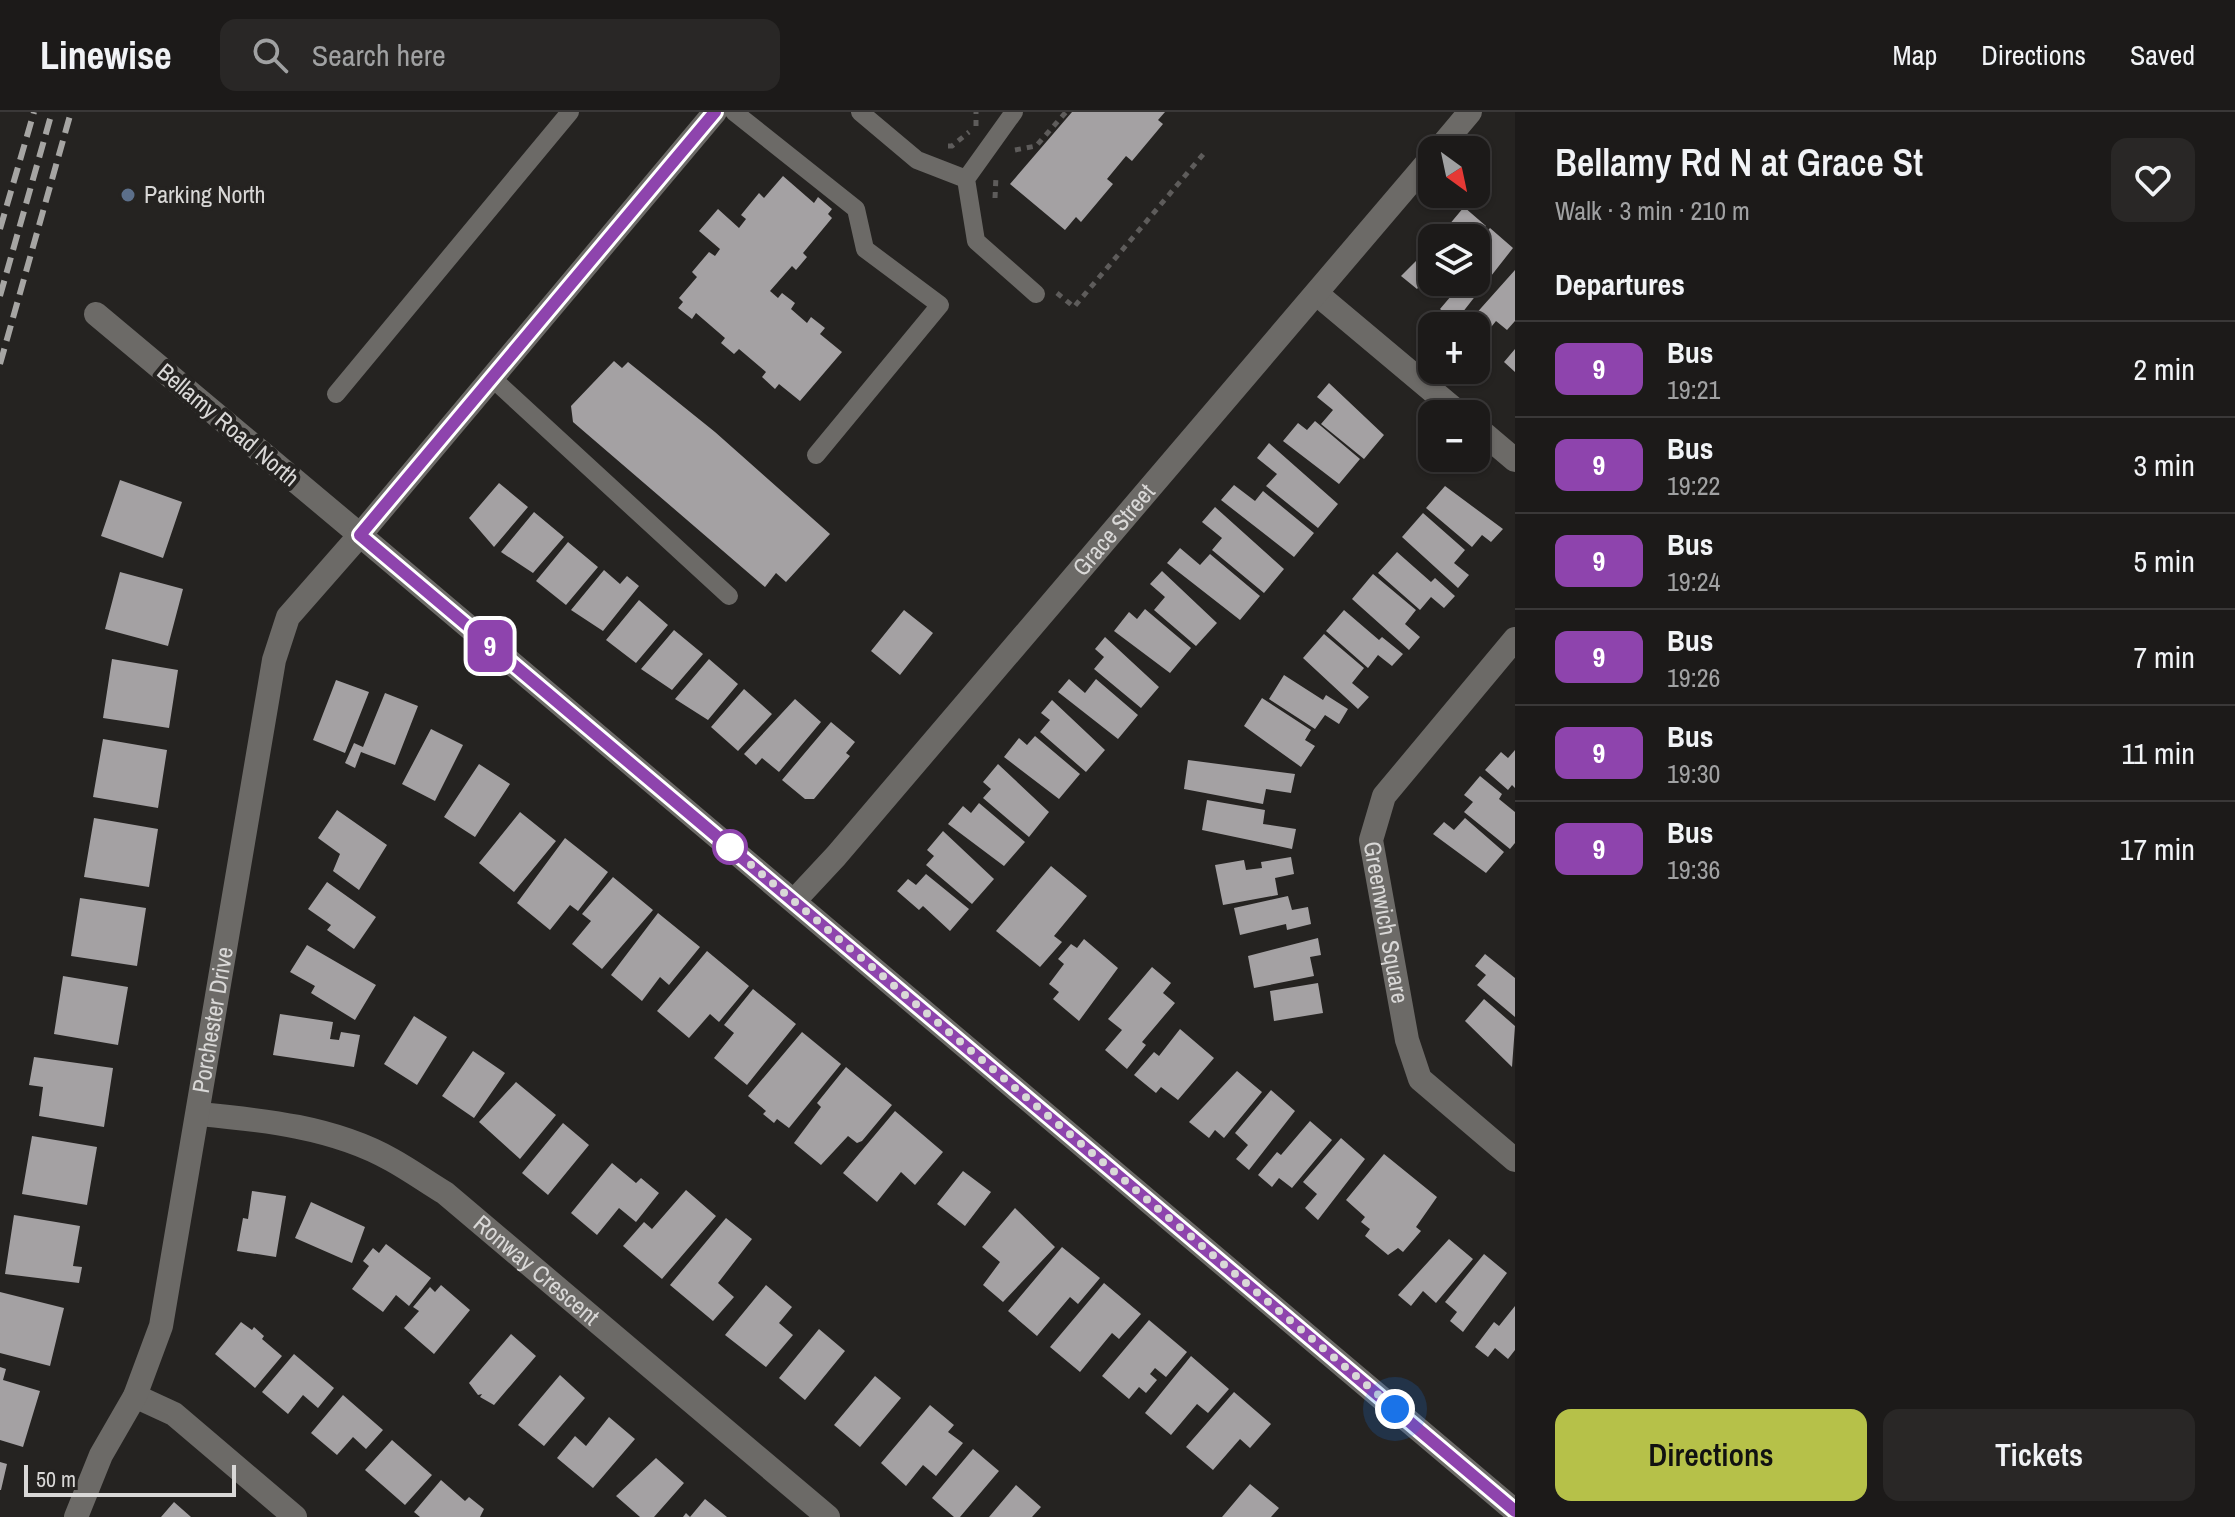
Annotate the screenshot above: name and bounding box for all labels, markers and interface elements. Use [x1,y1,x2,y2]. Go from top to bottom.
search box [220,19,780,91]
text: Linewise [40,30,172,81]
icon: search [248,33,292,77]
text: Search here [312,35,446,75]
text: Map [1893,36,1937,74]
text: Directions [1981,36,2086,74]
text: Saved [2130,36,2195,74]
north arrow [1418,136,1490,208]
map controls [1418,136,1490,472]
text: Bellamy Rd N at Grace St [1555,137,1923,188]
button: heart [2111,138,2195,222]
place label: Parking North [144,178,265,210]
marker: Parking North [119,186,137,204]
text: Walk · 3 min · 210 m [1555,193,1750,228]
button: layers [1418,224,1490,296]
text: Departures [1555,264,1685,304]
button: + [1418,312,1490,384]
text: Bus [1667,332,1713,372]
text: 2 min [2133,349,2195,389]
text: 9 [1593,350,1605,388]
street label: Bellamy Road North [151,355,306,493]
text: 19:21 [1667,372,1720,407]
button: − [1418,400,1490,472]
text: Bus [1667,428,1713,468]
text: 3 min [2133,445,2195,485]
text: 9 [1593,446,1605,484]
text: 19:22 [1667,468,1720,503]
street label: Grace Street [1065,476,1162,582]
text: Bus [1667,524,1713,564]
text: 5 min [2133,541,2195,581]
text: 9 [1593,542,1605,580]
text: 19:24 [1667,564,1720,599]
line badge: 9 [464,620,516,672]
text: Bus [1667,620,1713,660]
text: 9 [484,627,496,665]
text: 7 min [2133,637,2195,677]
text: 9 [1593,638,1605,676]
text: 19:26 [1667,660,1720,695]
text: Bus [1667,716,1713,756]
text: 11 min [2122,733,2195,773]
text: 9 [1593,734,1605,772]
text: 19:30 [1667,756,1720,791]
text: Bus [1667,812,1713,852]
text: 17 min [2120,829,2195,869]
unlabelled marker [713,830,747,864]
text: 9 [1593,830,1605,868]
street label: Greenwich Square [1357,838,1417,1006]
text: 19:36 [1667,852,1720,887]
street label: Porchester Drive [184,944,240,1095]
street label: Ronway Crescent [467,1207,607,1332]
your location [1375,1389,1415,1429]
button: Directions [1555,1409,1867,1501]
button: Tickets [1883,1409,2195,1501]
scale bar [24,1461,236,1497]
text: 50 m [36,1464,76,1494]

